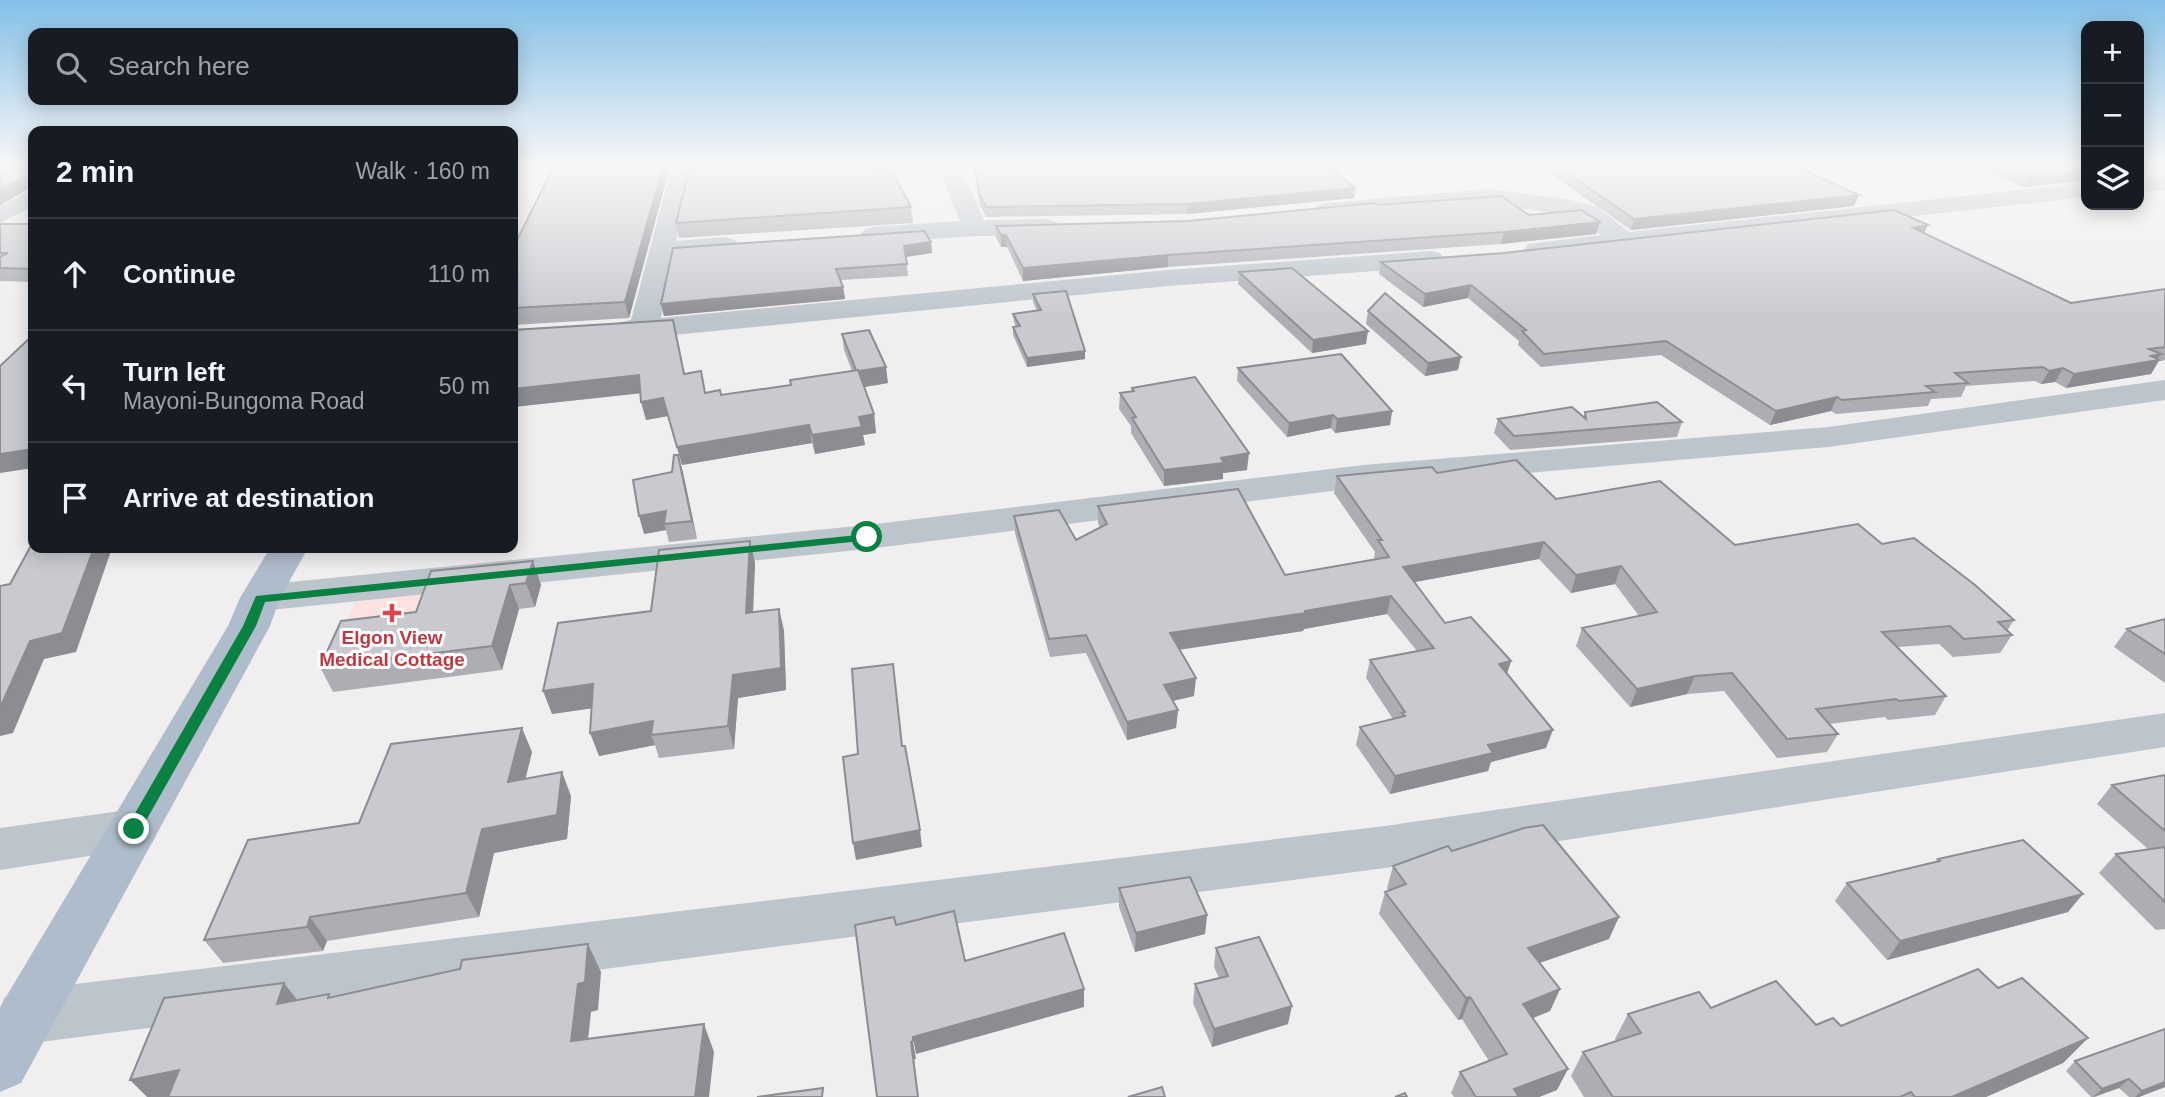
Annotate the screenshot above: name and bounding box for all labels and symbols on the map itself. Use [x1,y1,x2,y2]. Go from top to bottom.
route start [851,521,882,552]
marker: Elgon View Medical Cottage [382,603,402,623]
place label: Elgon View Medical Cottage [319,627,465,670]
route end [118,813,149,844]

